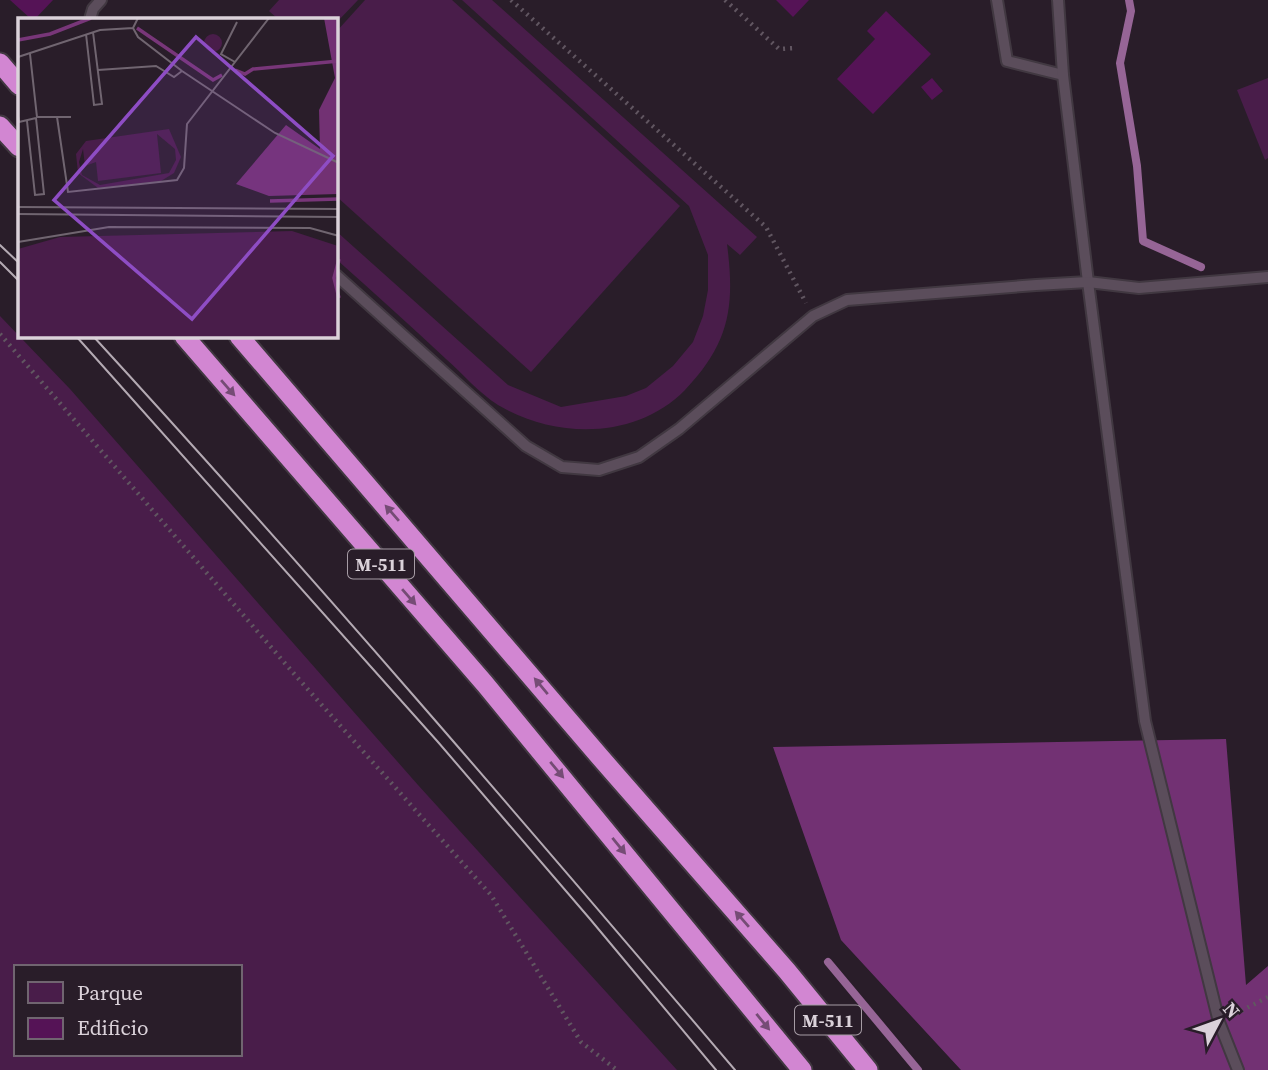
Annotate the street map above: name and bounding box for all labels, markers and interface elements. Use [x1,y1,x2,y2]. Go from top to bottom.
inset map [18,18,338,338]
one-way arrow [220,379,235,396]
one-way arrow [385,505,400,522]
road number: M-511 [348,550,414,578]
one-way arrow [401,588,416,605]
one-way arrow [533,677,548,695]
one-way arrow [549,761,565,779]
one-way arrow [611,837,627,855]
one-way arrow [735,911,750,928]
legend [14,965,242,1056]
text: Parque [77,978,143,1007]
north arrow [1184,986,1254,1056]
text: N [1217,996,1246,1024]
road number: M-511 [795,1006,861,1035]
text: Edificio [77,1013,149,1042]
one-way arrow [755,1014,770,1031]

